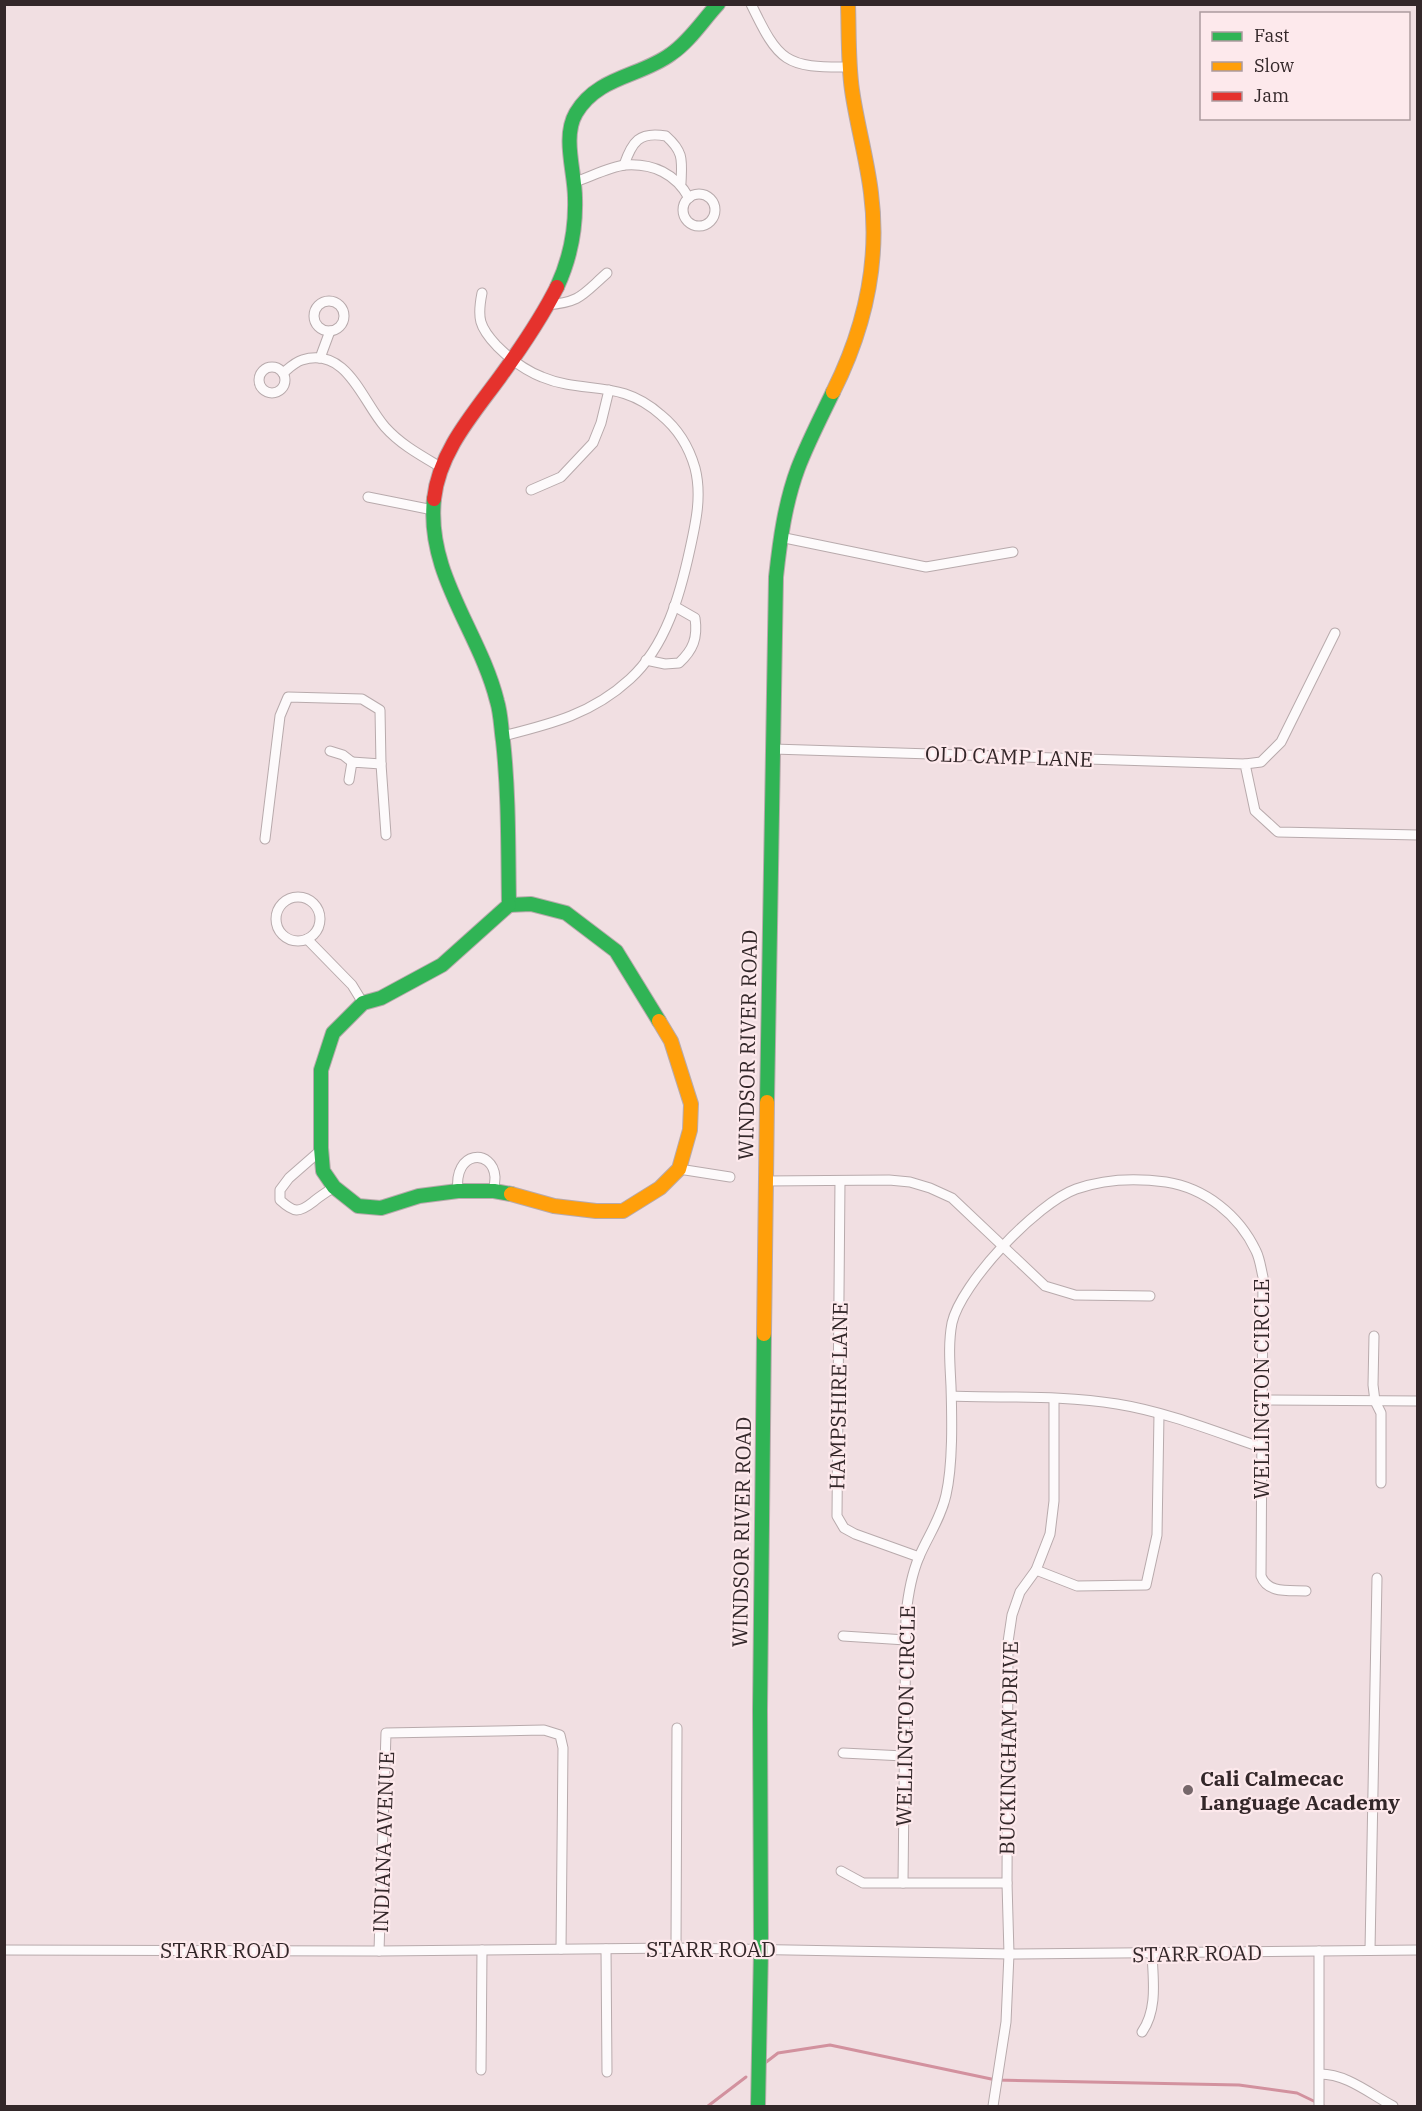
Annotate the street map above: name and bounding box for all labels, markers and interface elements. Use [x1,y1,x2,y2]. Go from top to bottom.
legend [1200,12,1410,120]
text: Fast [1254,24,1289,47]
text: Slow [1254,54,1294,77]
text: Jam [1254,84,1289,107]
street label: OLD CAMP LANE [924,739,1094,773]
street label: WINDSOR RIVER ROAD [731,929,763,1161]
street label: WELLINGTON CIRCLE [1247,1278,1275,1500]
street label: HAMPSHIRE LANE [822,1302,854,1490]
street label: WINDSOR RIVER ROAD [725,1416,757,1648]
street label: WELLINGTON CIRCLE [889,1605,921,1827]
street label: BUCKINGHAM DRIVE [992,1641,1024,1855]
street label: INDIANA AVENUE [366,1751,400,1933]
place label: Cali Calmecac Language Academy [1200,1764,1400,1816]
marker: Cali Calmecac Language Academy [1181,1783,1195,1797]
street label: STARR ROAD [646,1935,776,1963]
street label: STARR ROAD [160,1936,290,1964]
street label: STARR ROAD [1132,1938,1262,1968]

